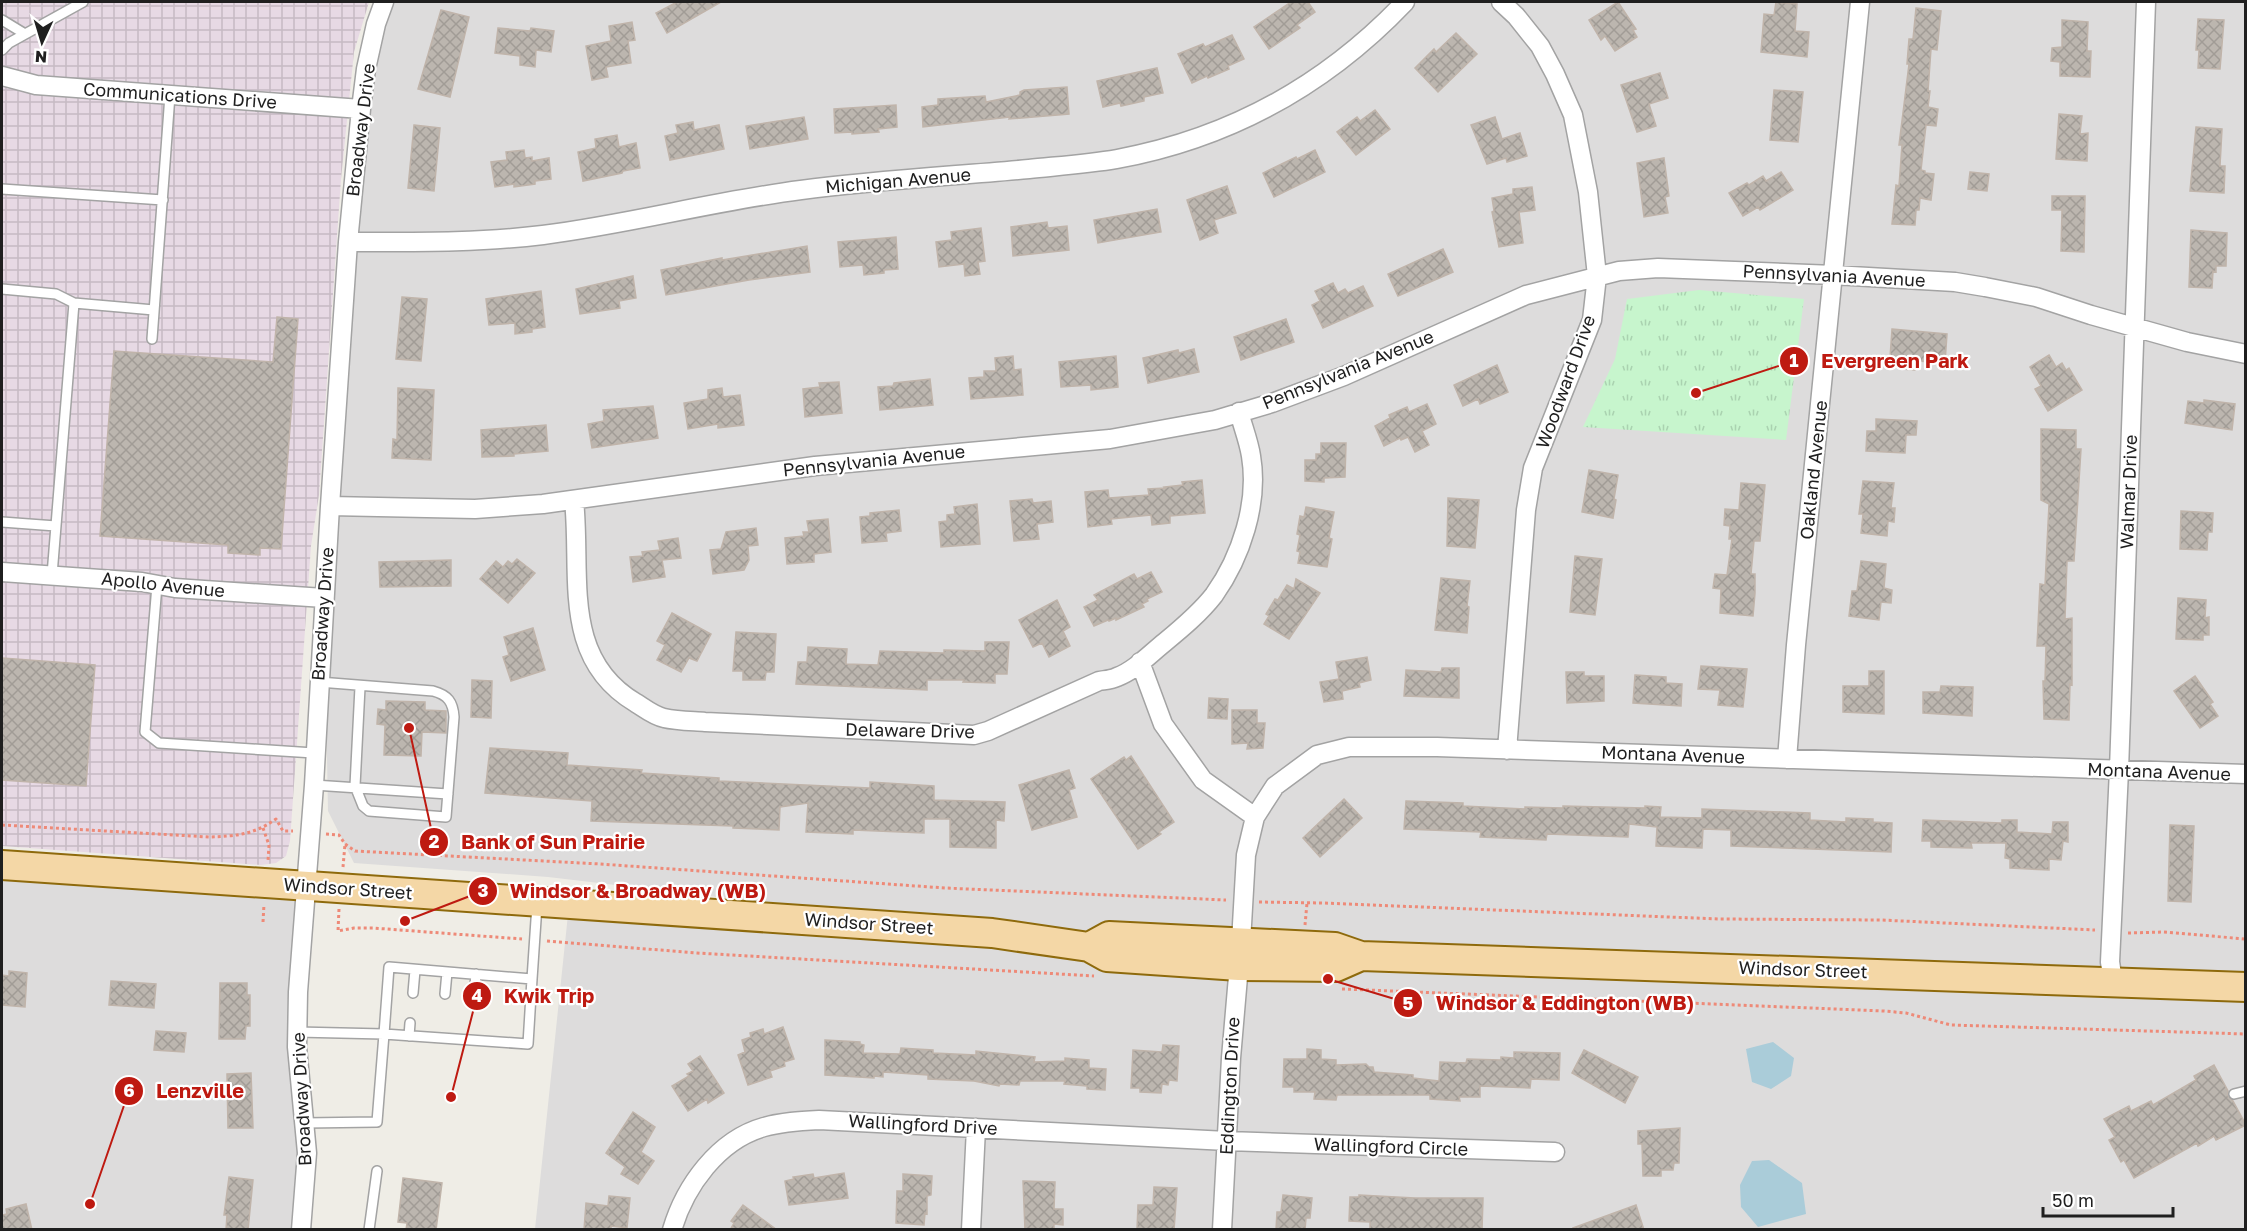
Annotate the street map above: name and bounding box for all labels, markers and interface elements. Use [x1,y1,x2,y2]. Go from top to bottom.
north arrow [12,12,72,72]
text: N [34,47,48,67]
street label: Broadway Drive [341,62,379,198]
street label: Communications Drive [83,77,278,113]
street label: Michigan Avenue [824,163,972,197]
street label: Pennsylvania Avenue [1742,259,1926,291]
street label: Woodward Drive [1531,312,1599,451]
street label: Pennsylvania Avenue [1259,325,1437,414]
callout: Evergreen Park [1779,342,1981,380]
text: Evergreen Park [1821,348,1969,372]
text: 1 [1789,349,1799,371]
street label: Oakland Avenue [1795,399,1831,541]
street label: Walmar Drive [2115,434,2141,550]
street label: Pennsylvania Avenue [782,439,966,481]
street label: Broadway Drive [306,546,338,682]
street label: Apollo Avenue [100,567,226,601]
street label: Delaware Drive [845,718,975,742]
street label: Montana Avenue [1601,740,1745,768]
street label: Montana Avenue [2087,757,2231,785]
callout: Bank of Sun Prairie [419,823,657,861]
text: Bank of Sun Prairie [461,829,645,853]
text: 2 [429,830,440,852]
callout: Windsor & Broadway (WB) [468,872,778,910]
street label: Windsor Street [283,873,413,903]
text: Windsor & Broadway (WB) [510,878,766,902]
text: 3 [478,879,489,901]
street label: Windsor Street [804,908,934,938]
street label: Windsor Street [1738,956,1868,982]
callout: Kwik Trip [462,977,606,1015]
text: Kwik Trip [504,983,594,1007]
text: 4 [471,984,483,1006]
callout: Windsor & Eddington (WB) [1393,984,1706,1022]
text: Windsor & Eddington (WB) [1436,990,1694,1014]
text: 5 [1403,992,1414,1014]
street label: Eddington Drive [1214,1016,1244,1155]
street label: Broadway Drive [287,1031,315,1167]
callout: Lenzville [114,1072,257,1110]
text: Lenzville [156,1078,244,1102]
text: 6 [123,1079,135,1101]
street label: Wallingford Drive [848,1109,998,1139]
street label: Wallingford Circle [1313,1132,1469,1160]
scale bar [2043,1180,2174,1218]
text: 50 m [2052,1189,2094,1211]

